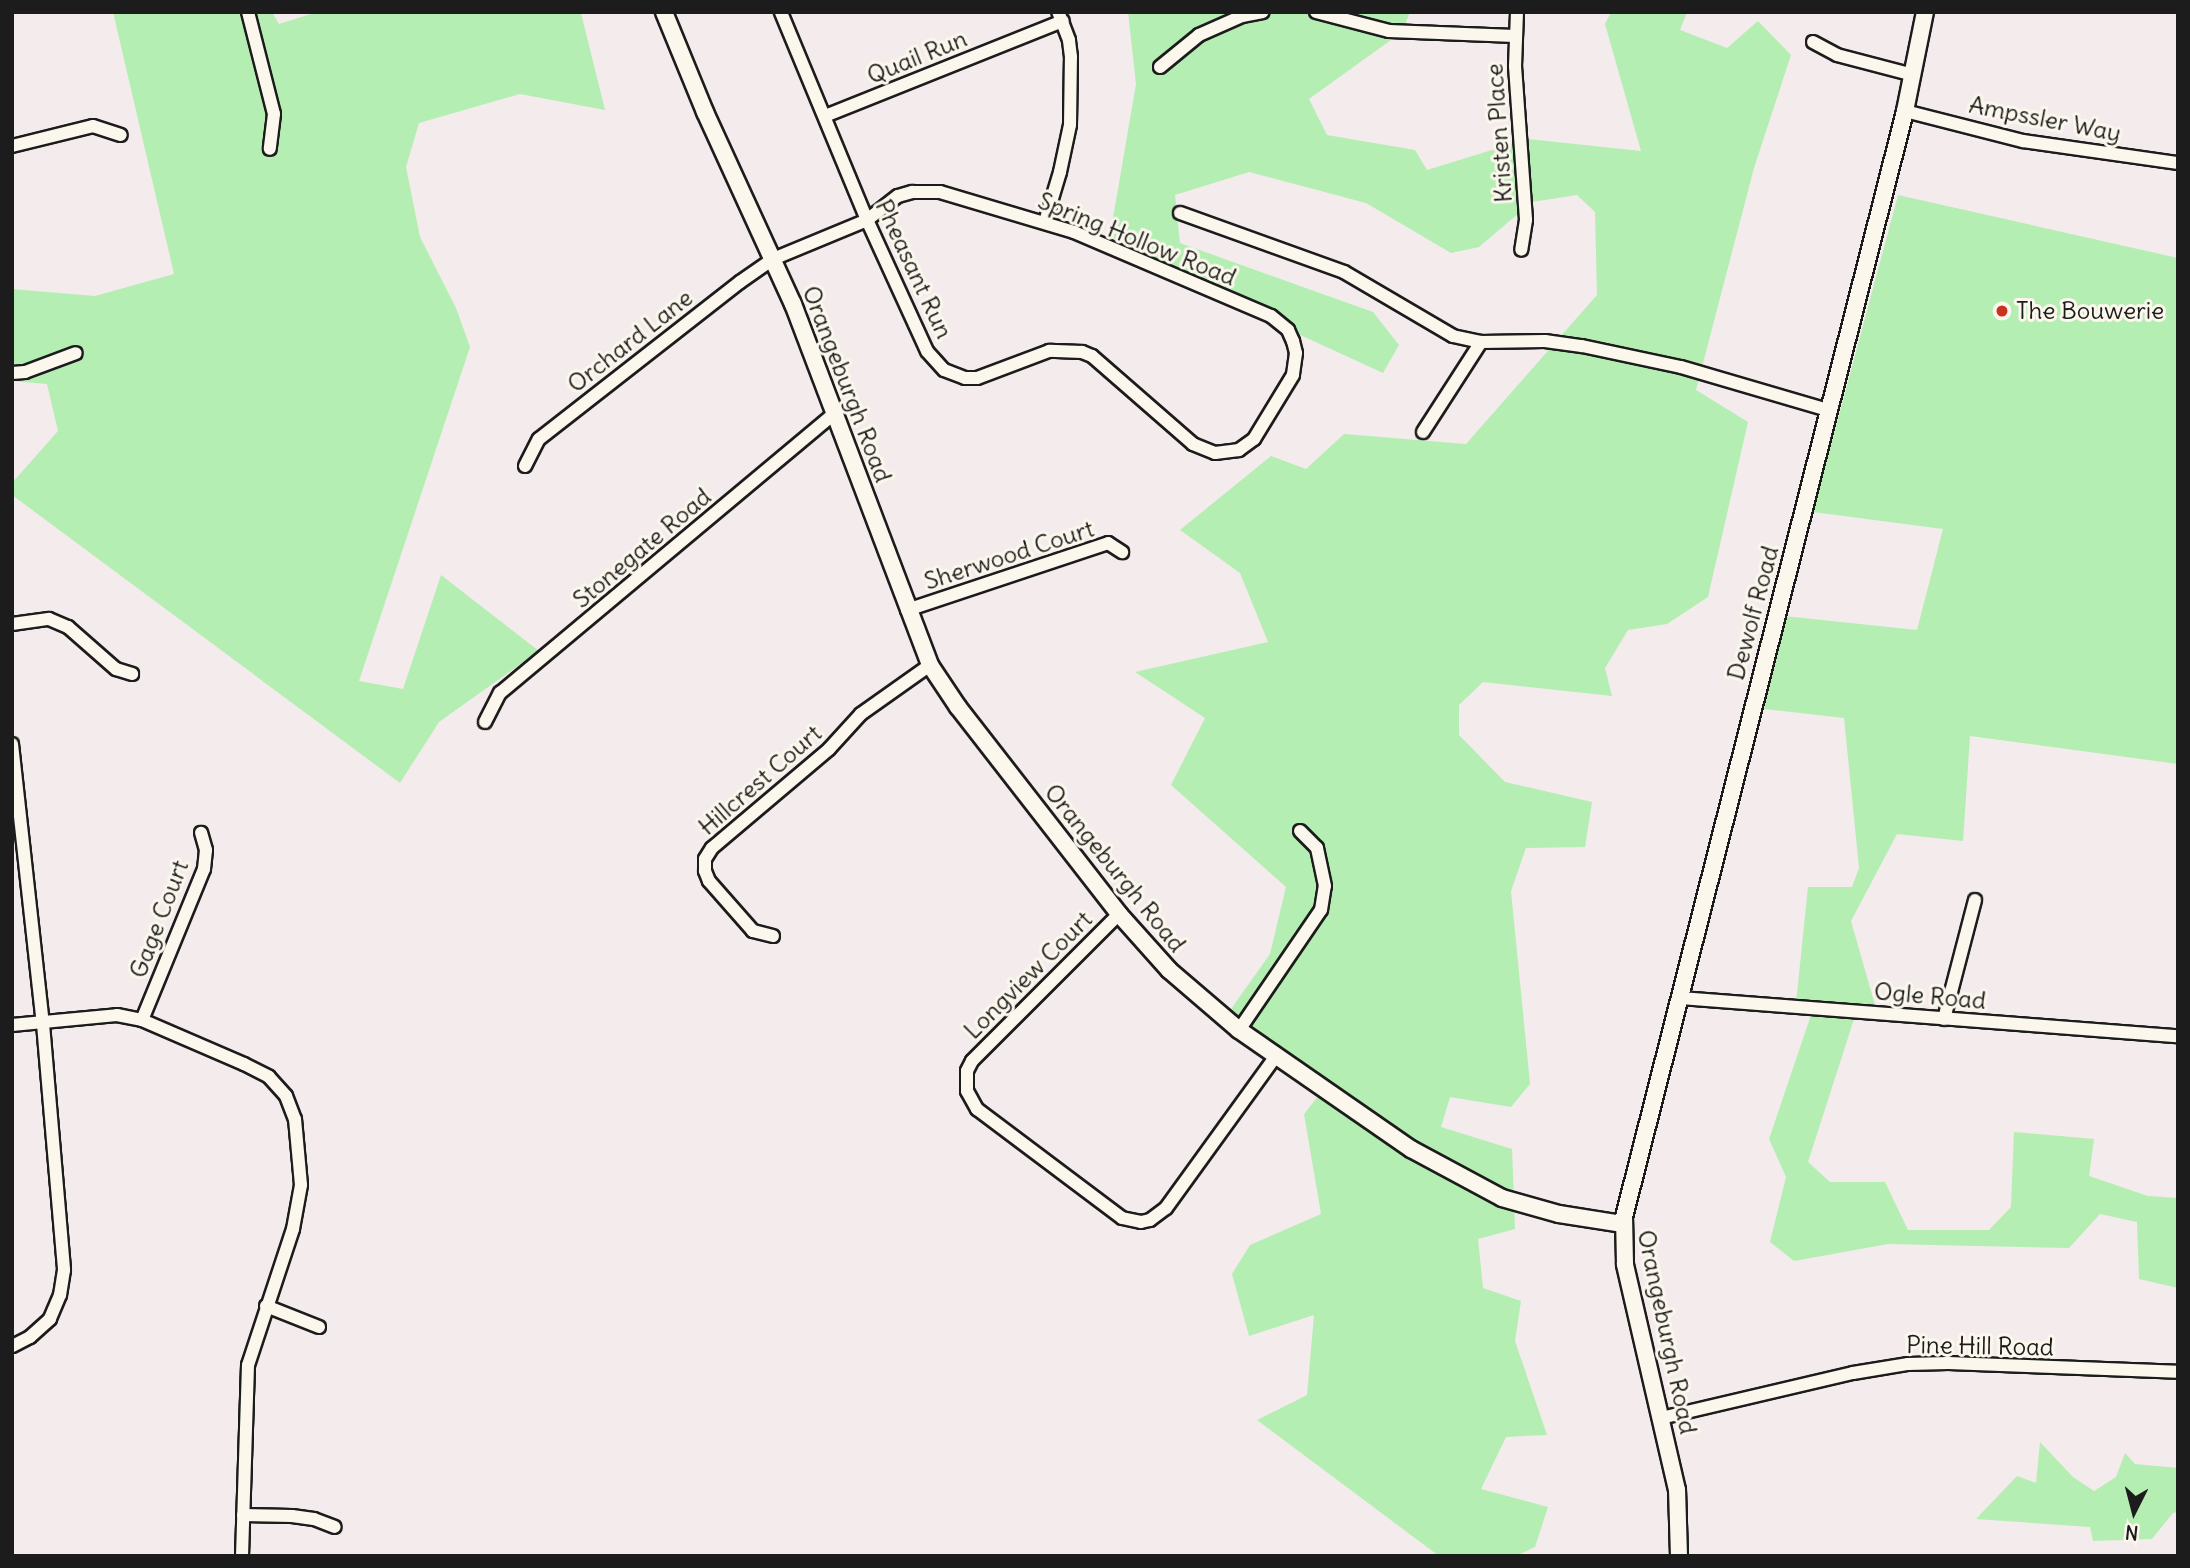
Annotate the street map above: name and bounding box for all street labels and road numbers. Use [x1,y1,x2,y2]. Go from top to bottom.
street label: Quail Run [863,24,971,90]
street label: Kristen Place [1480,62,1518,204]
street label: Ampssler Way [1967,90,2123,148]
street label: Spring Hollow Road [1034,186,1240,292]
street label: Pheasant Run [869,195,959,343]
street label: Orangeburgh Road [796,282,898,486]
street label: Orchard Lane [562,283,698,399]
street label: Stonegate Road [567,482,717,614]
street label: Sherwood Court [921,514,1097,596]
street label: Dewolf Road [1721,543,1785,683]
street label: Hillcrest Court [693,719,827,841]
street label: Orangeburgh Road [1038,778,1192,958]
street label: Gage Court [123,856,195,982]
street label: Longview Court [958,905,1098,1045]
street label: Ogle Road [1873,977,1987,1015]
street label: Orangeburgh Road [1631,1227,1703,1437]
street label: Pine Hill Road [1906,1330,2054,1362]

